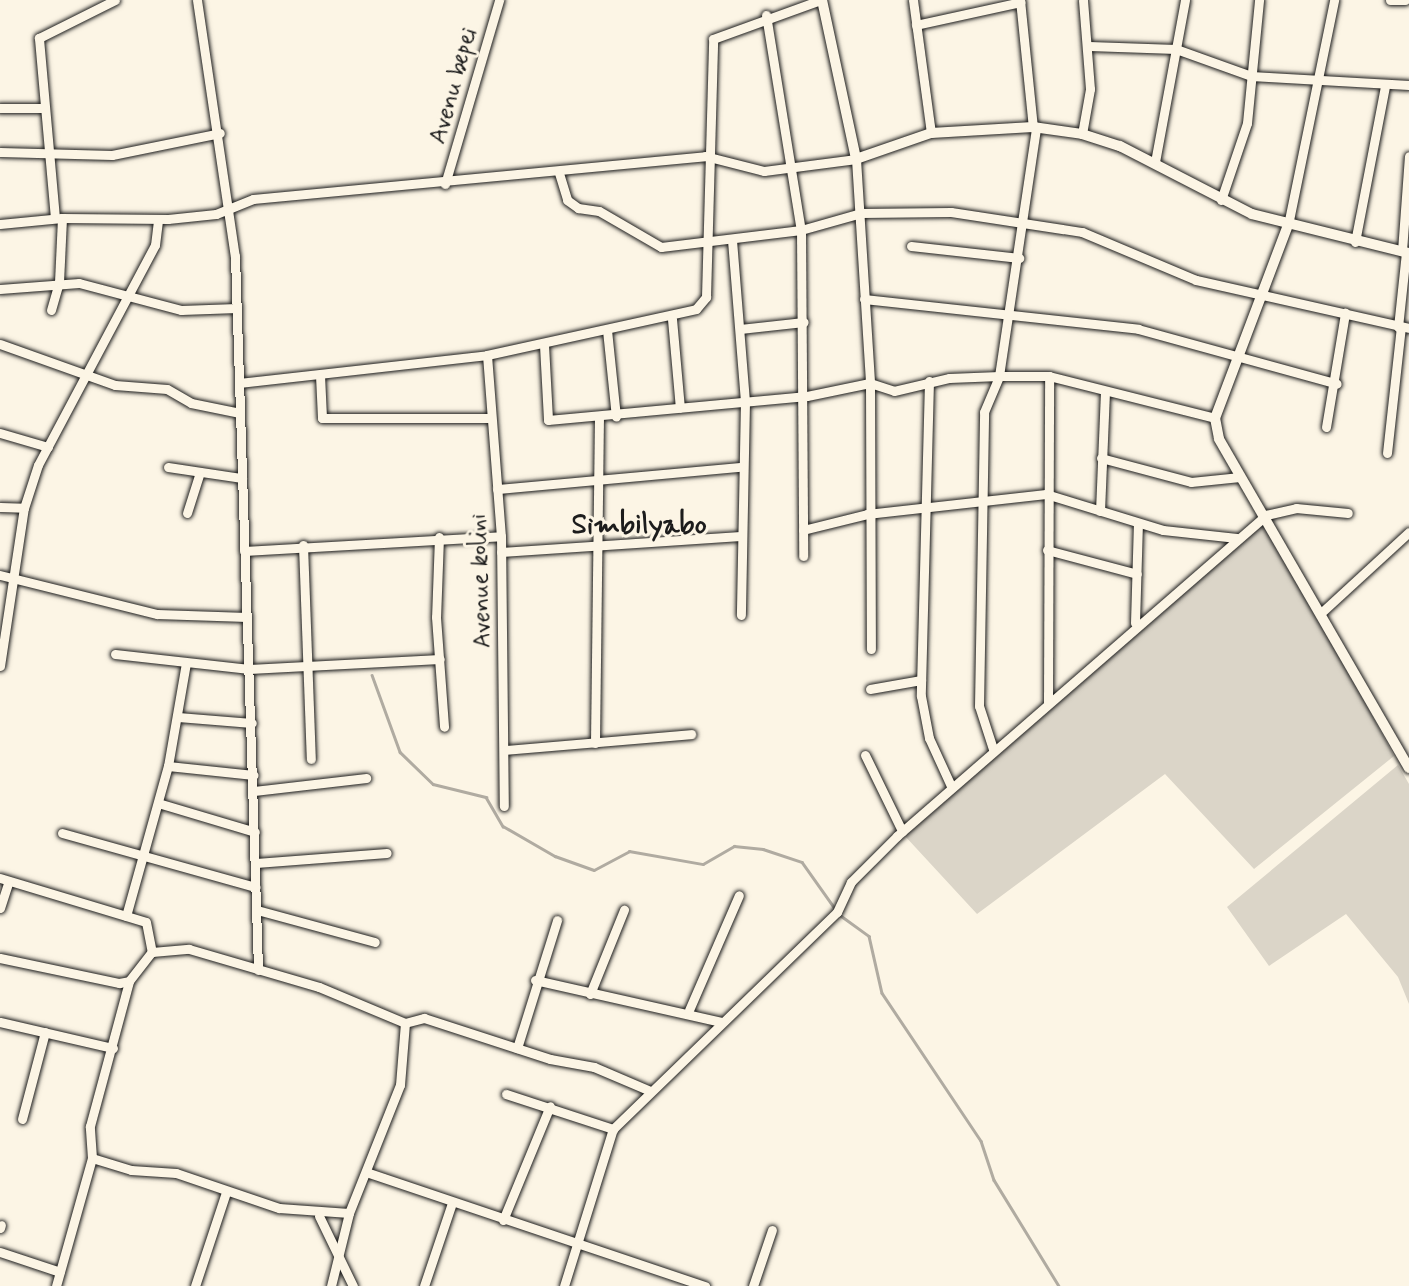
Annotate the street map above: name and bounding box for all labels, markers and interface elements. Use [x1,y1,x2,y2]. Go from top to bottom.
street label: Avenu bepei [424,25,484,147]
district label: Simbilyabo [571,509,707,543]
street label: Avenue kolini [464,513,498,649]

